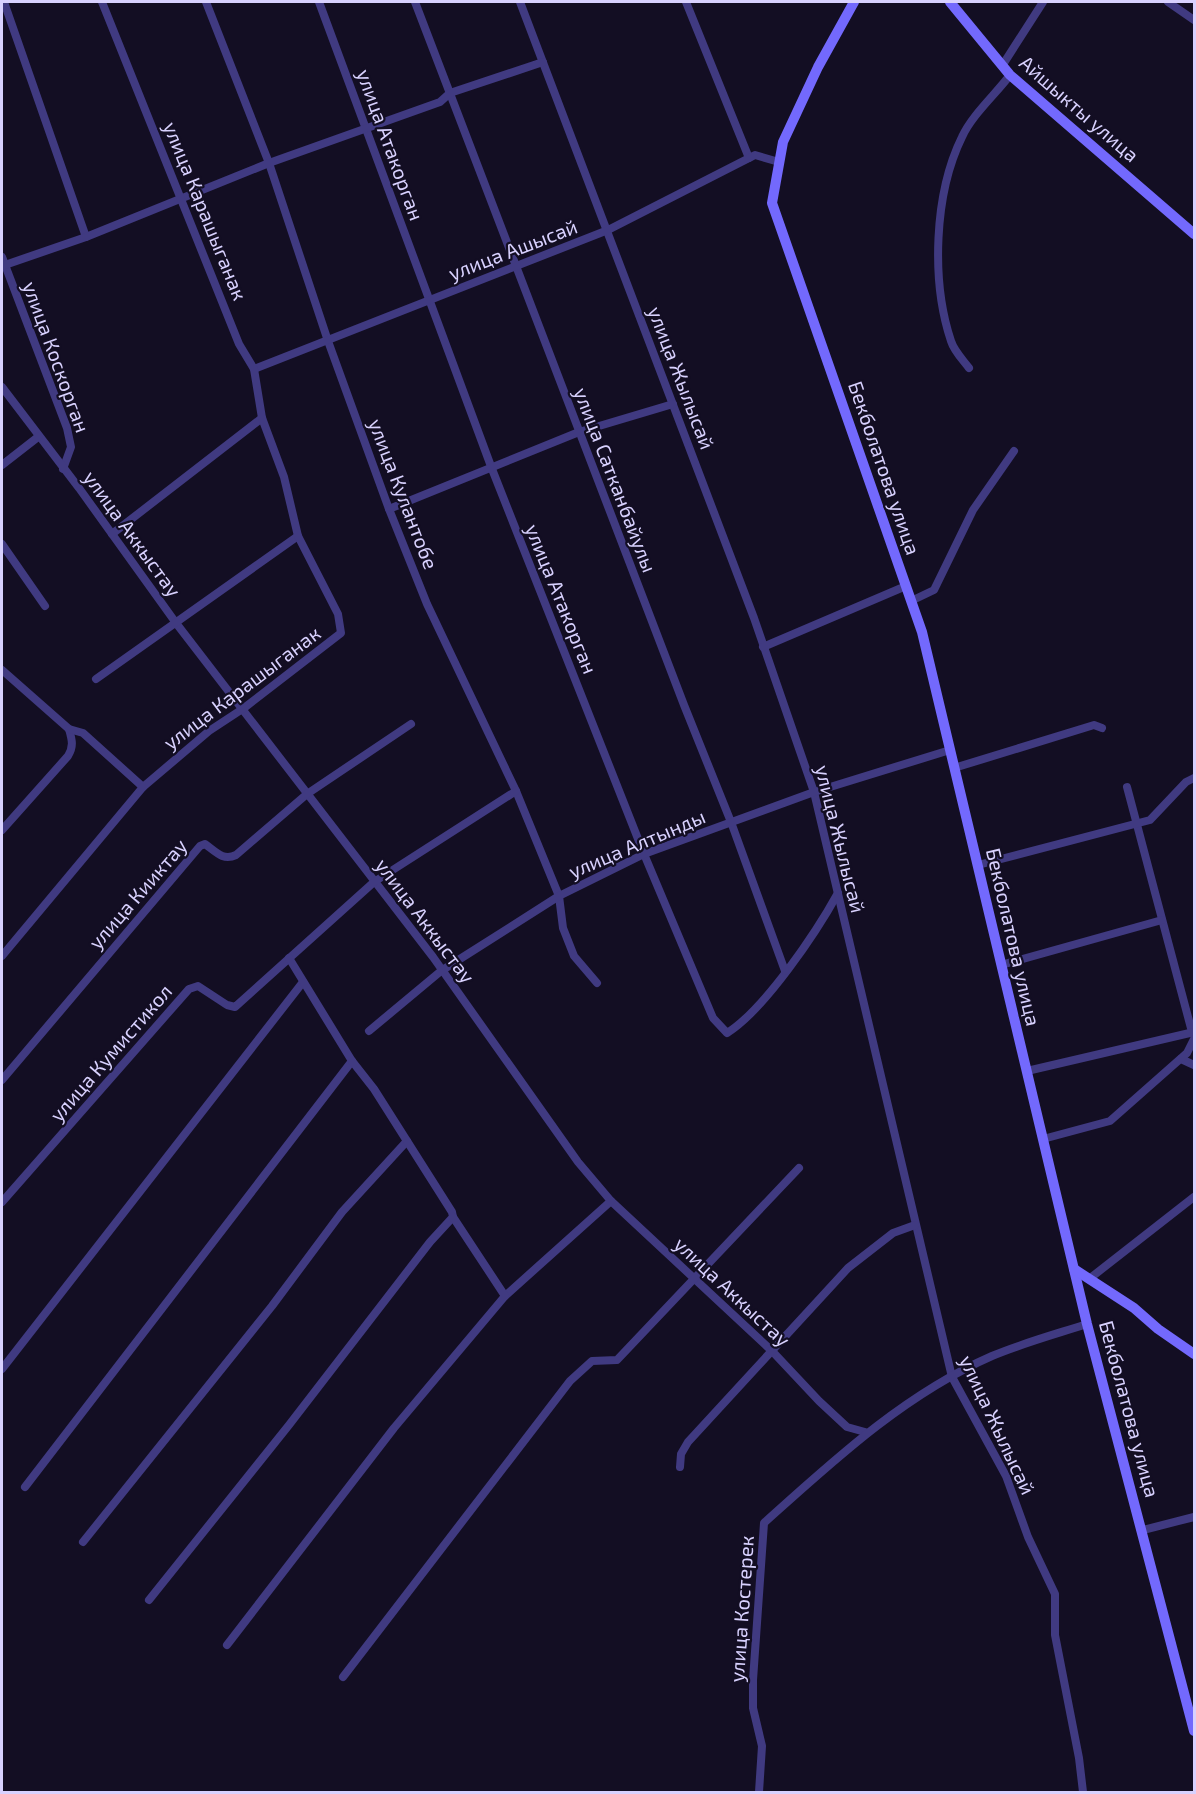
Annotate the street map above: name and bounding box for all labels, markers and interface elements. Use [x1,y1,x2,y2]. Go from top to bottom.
street label: Айшыкты улица [1015,50,1144,167]
street label: улица Атакорган [351,66,429,224]
street label: улица Карашыганак [158,118,253,304]
street label: улица Ашысай [445,214,581,286]
street label: улица Коскорган [18,278,95,436]
street label: улица Жылысай [643,303,720,453]
street label: Бекболатова улица [843,378,926,558]
street label: улица Сатканбайулы [569,384,662,576]
street label: улица Кулантобе [363,415,444,573]
street label: улица Аккыстау [78,466,187,602]
street label: улица Атакорган [520,520,603,677]
street label: улица Карашыганак [158,620,325,755]
street label: улица Жылысай [810,763,871,915]
street label: улица Алтынды [565,804,709,884]
street label: улица Кииктау [83,833,193,954]
street label: Бекболатова улица [981,845,1046,1028]
street label: улица Аккыстау [370,853,481,988]
street label: улица Кумистикол [44,979,177,1126]
street label: улица Аккыстау [669,1231,796,1352]
street label: Бекболатова улица [1094,1318,1165,1500]
street label: улица Жылысай [954,1351,1041,1499]
street label: улица Костерек [724,1534,759,1683]

